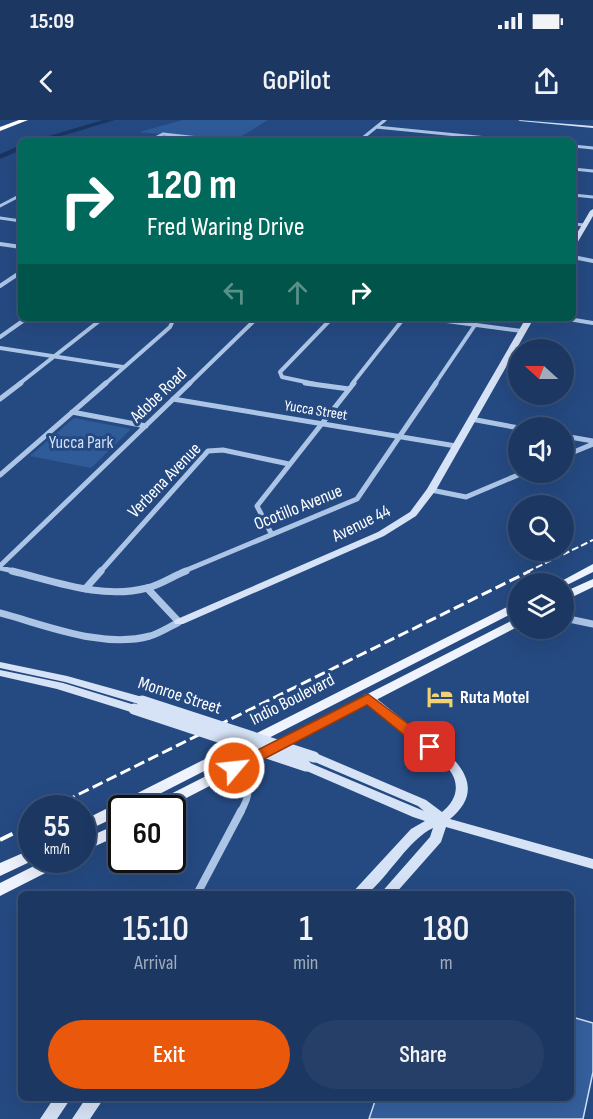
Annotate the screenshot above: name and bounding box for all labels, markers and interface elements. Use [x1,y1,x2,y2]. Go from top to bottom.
text: 15:09 [30,8,74,35]
icon: back [30,65,63,98]
text: GoPilot [262,65,331,97]
icon: share [530,65,563,98]
text: 120 m [147,160,237,211]
icon: right [48,162,126,240]
text: Fred Waring Drive [147,211,305,243]
icon: left [218,276,251,309]
icon: ahead [281,276,314,309]
icon: right [344,276,377,309]
north arrow [508,339,574,405]
map controls [508,339,574,639]
street label: Adobe Road [125,363,191,428]
street label: Yucca Street [283,396,349,425]
button: sound [508,417,574,483]
park label: Yucca Park [49,432,113,453]
street label: Verbena Avenue [123,438,205,522]
street label: Ocotillo Avenue [251,480,345,535]
button: search [508,495,574,561]
street label: Avenue 44 [328,500,394,547]
button: layers [508,573,574,639]
street label: Indio Boulevard [246,669,338,730]
street label: Monroe Street [136,672,225,719]
hotel icon: Ruta Motel [425,682,455,712]
place label: Ruta Motel [460,687,529,708]
pin [404,721,455,772]
icon: arrive [413,730,446,763]
position arrow [202,736,266,800]
speed limit sign: 60 [108,795,186,873]
text: 55 [44,809,70,845]
text: km/h [44,840,70,859]
text: 15:10 [122,908,189,951]
text: 1 [299,908,313,951]
text: 180 [423,908,470,951]
text: Arrival [134,951,177,975]
text: min [293,951,318,975]
text: m [440,951,453,975]
button: Exit [48,1020,290,1089]
button: Share [302,1020,544,1089]

